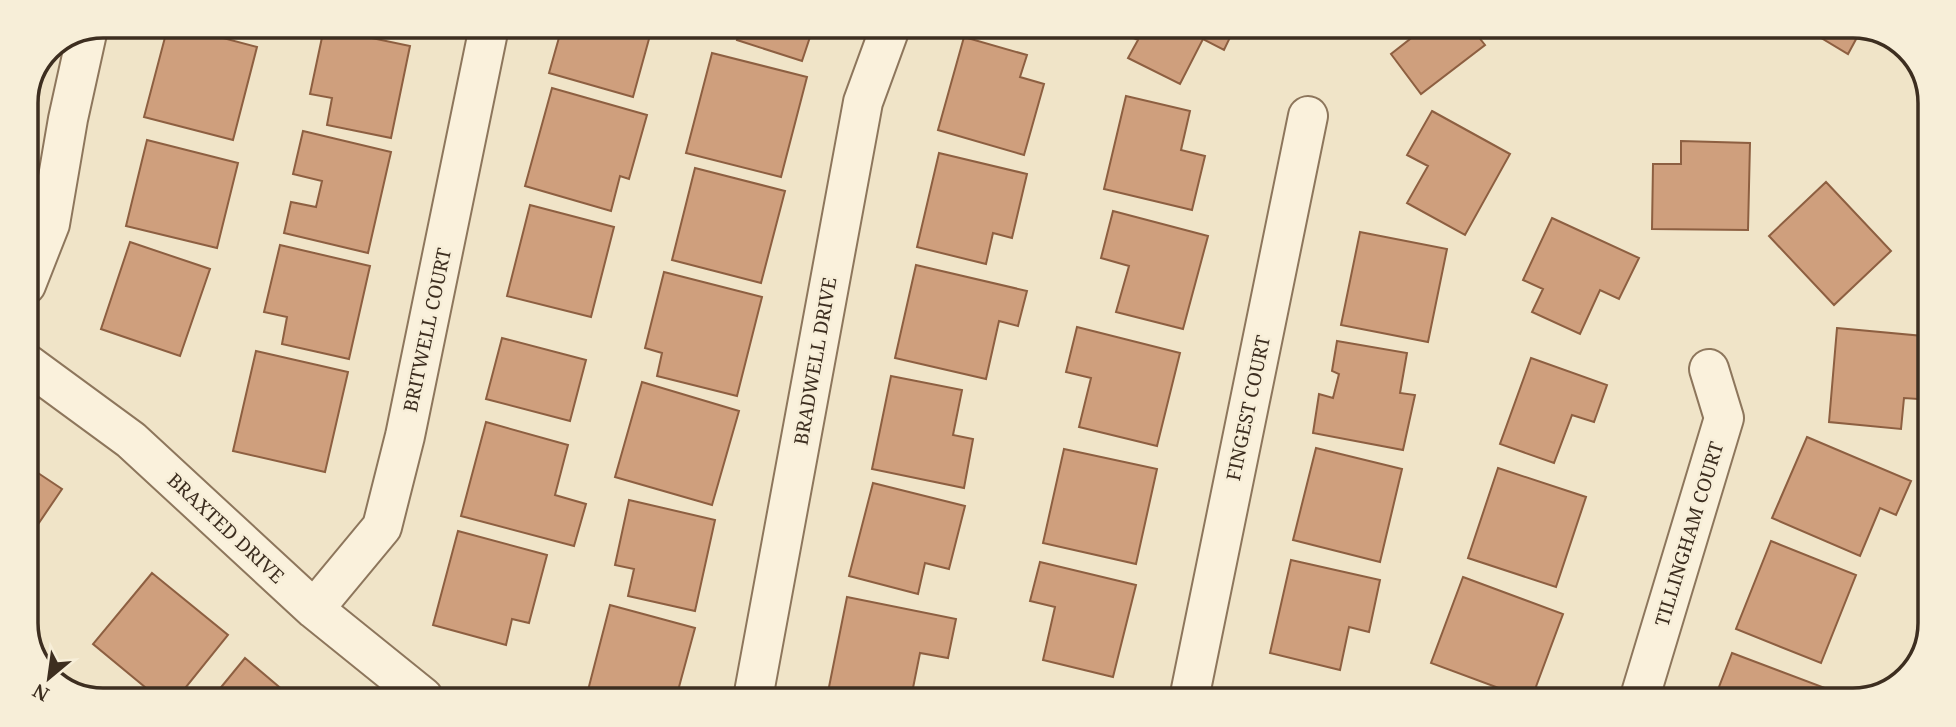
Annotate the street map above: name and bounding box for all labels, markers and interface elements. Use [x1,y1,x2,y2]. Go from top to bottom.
street label: BRITWELL COURT [397,245,457,414]
street label: BRADWELL DRIVE [787,275,843,447]
street label: FINGEST COURT [1220,333,1276,483]
street label: TILLINGHAM COURT [1649,438,1730,629]
street label: BRAXTED DRIVE [162,467,290,589]
north arrow [14,643,84,713]
text: N [28,678,54,708]

